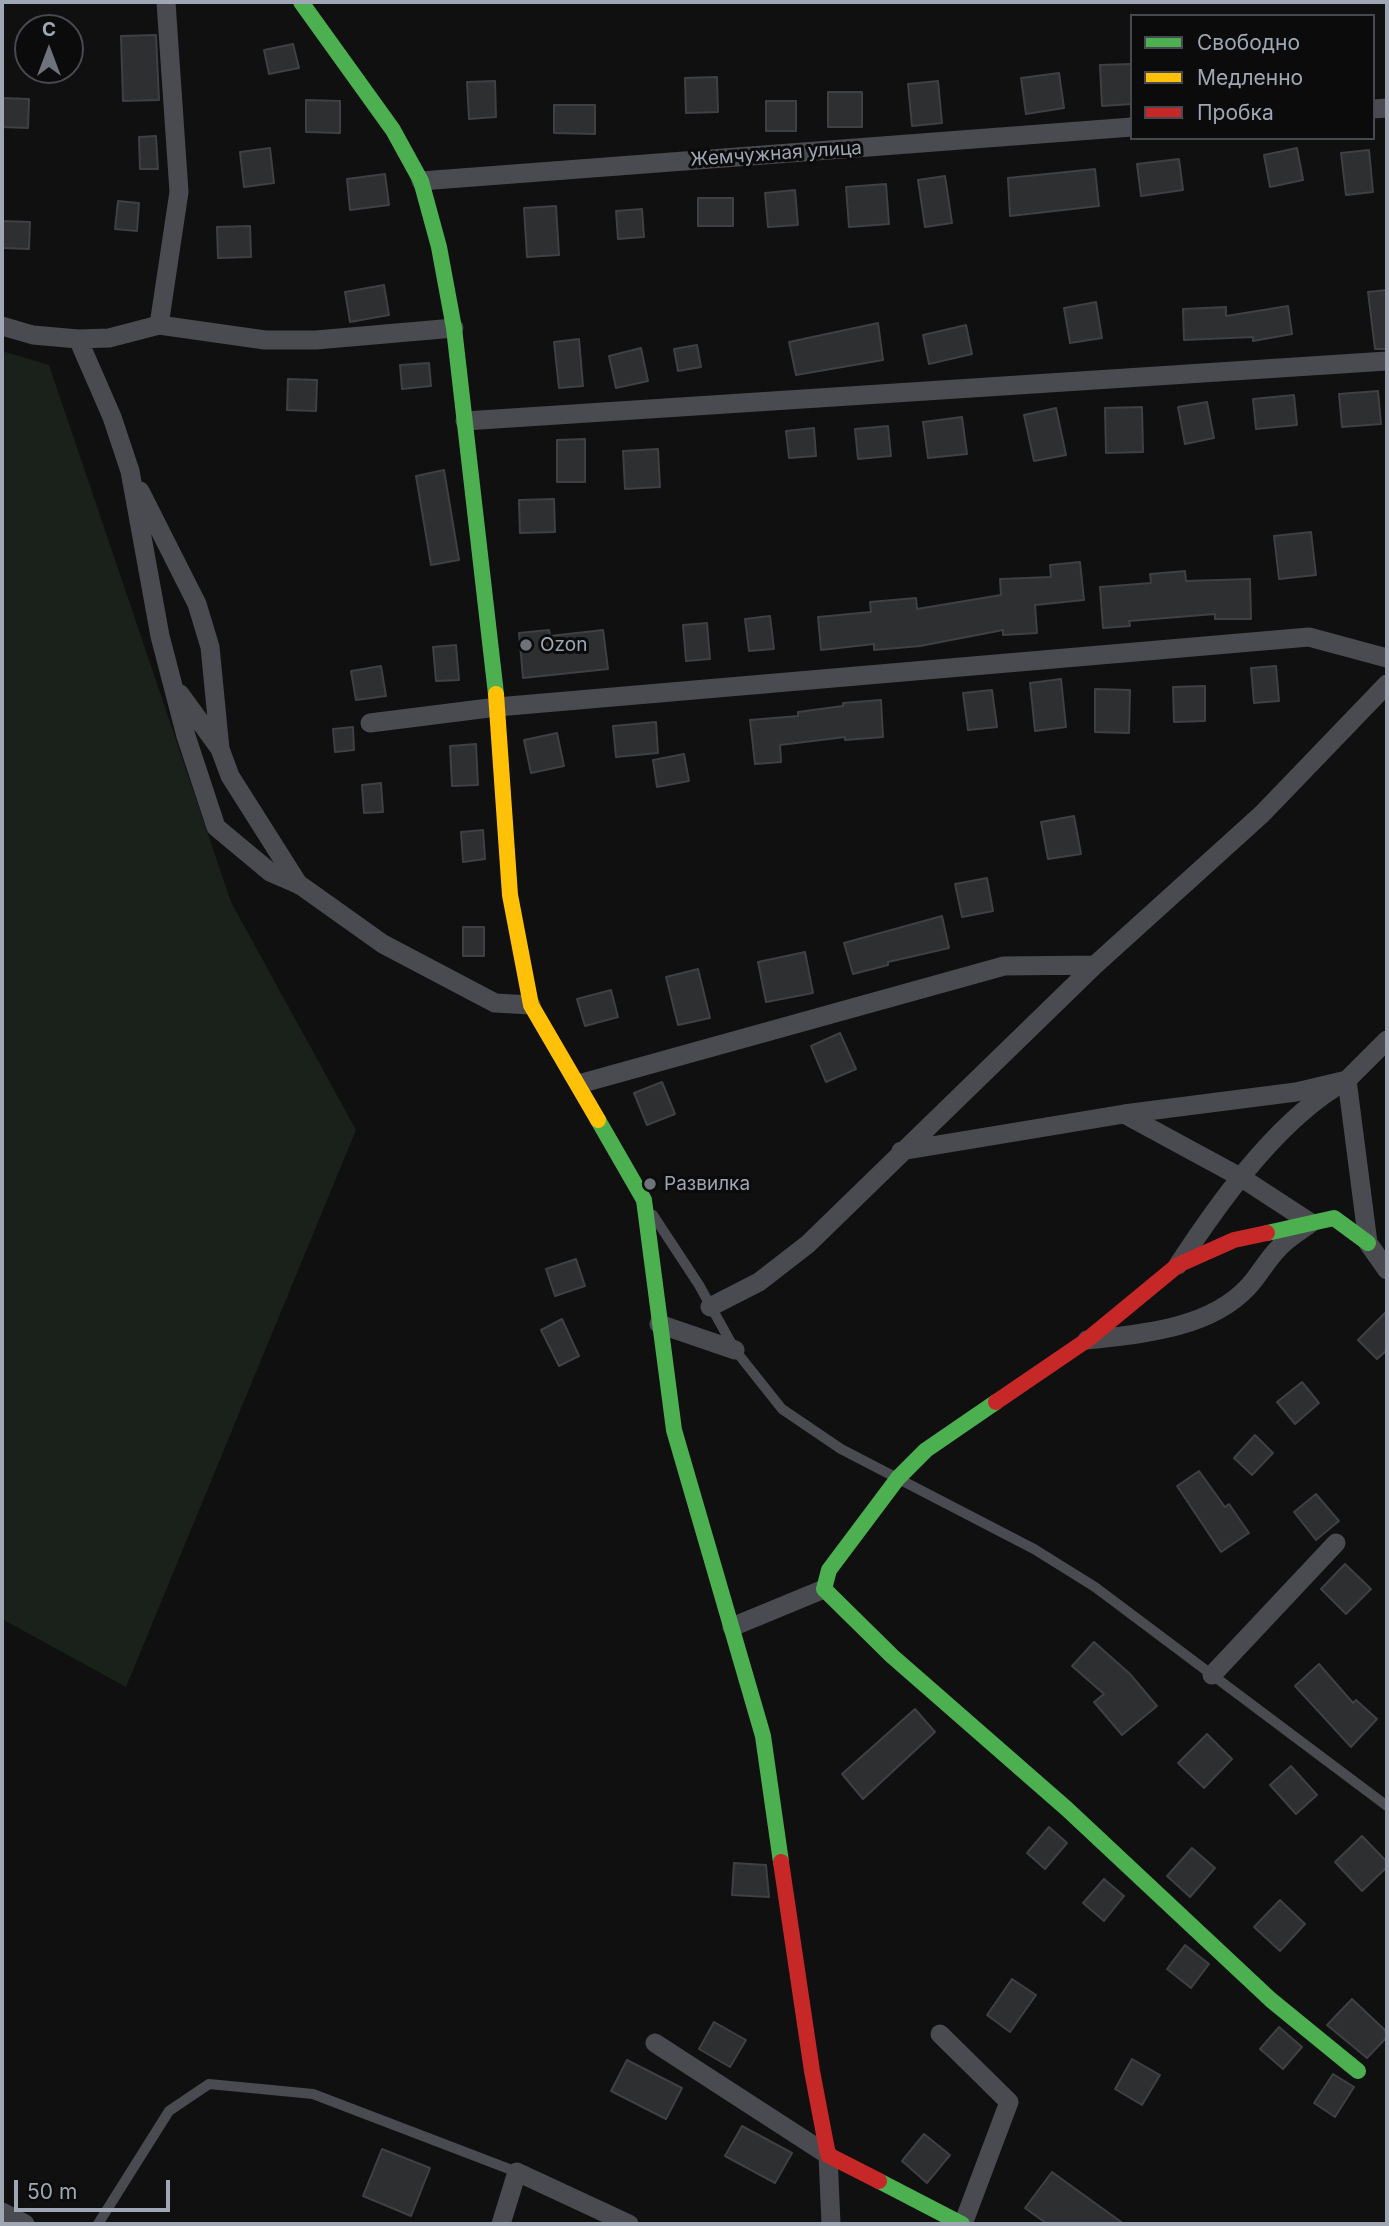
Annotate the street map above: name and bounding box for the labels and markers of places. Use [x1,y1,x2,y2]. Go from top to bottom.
place label: Ozon [540,634,587,656]
marker: Ozon [518,637,534,653]
place label: Развилка [664,1173,750,1195]
marker: Развилка [642,1176,658,1192]

